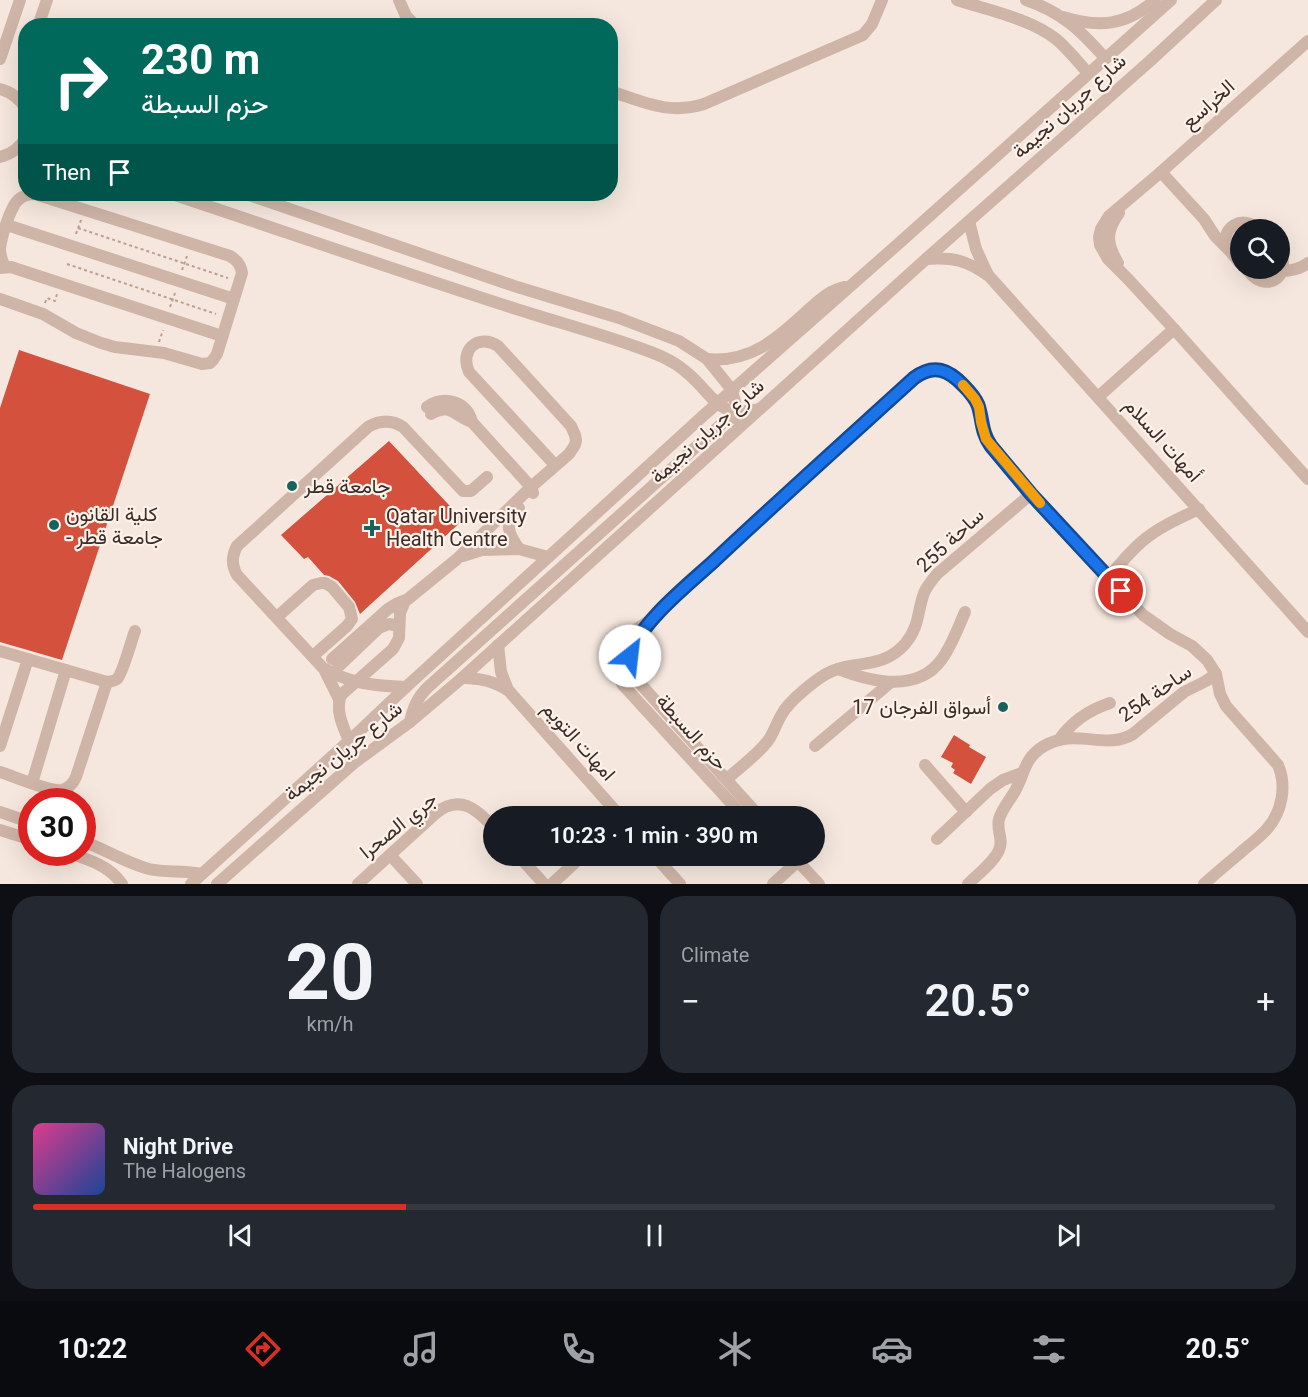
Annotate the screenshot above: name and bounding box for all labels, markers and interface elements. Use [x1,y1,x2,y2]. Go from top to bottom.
text: 230 m [141,35,260,84]
icon: right [42,42,120,120]
street label: شارع جريان نجيمة [1007,49,1132,165]
street label: الخراسع [1177,74,1241,135]
text: حزم السبطة [141,88,269,120]
icon: arrive [103,156,136,189]
text: Then [42,160,91,185]
map controls [1230,219,1290,279]
button: search [1230,219,1290,279]
street label: شارع جريان نجيمة [645,374,770,490]
street label: أمهات السلام [1118,393,1207,488]
place label: جامعة قطر [303,474,390,499]
marker: جامعة قطر [285,479,299,493]
place label: كلية القانون - جامعة قطر [66,502,163,550]
street label: ساحة 255 [911,503,989,577]
place label: Qatar University Health Centre [386,504,527,551]
marker: كلية القانون - جامعة قطر [47,518,61,532]
marker: Qatar University Health Centre [363,519,381,537]
pin [1095,565,1146,616]
icon: arrive [1104,574,1137,607]
position arrow [598,624,662,688]
street label: ساحة 254 [1114,659,1196,727]
street label: حزم السبطة [651,689,733,776]
place label: أسواق الفرجان 17 [852,695,991,720]
street label: شارع جريان نجيمة [279,696,408,807]
street label: امهات التويم [536,696,621,786]
marker: أسواق الفرجان 17 [996,700,1010,714]
street label: جري الصحرا [355,787,445,867]
speed limit sign: 30 [18,788,96,866]
text: 10:23 · 1 min · 390 m [550,823,758,848]
text: 20 [285,927,375,1018]
text: Climate [681,943,749,967]
text: 20.5° [924,974,1032,1027]
text: − [681,982,700,1021]
text: + [1256,982,1275,1021]
text: km/h [307,1012,353,1036]
text: Night Drive [123,1134,233,1159]
text: The Halogens [123,1159,246,1183]
icon: previous [224,1219,257,1252]
icon: pause [638,1219,671,1252]
icon: next [1052,1219,1085,1252]
icon: directions [242,1328,284,1370]
icon: music [400,1328,442,1370]
icon: phone [557,1328,599,1370]
icon: climate [714,1328,756,1370]
icon: car [871,1328,913,1370]
icon: filters [1028,1328,1070,1370]
text: 10:22 [58,1333,127,1365]
text: 20.5° [1185,1333,1250,1365]

